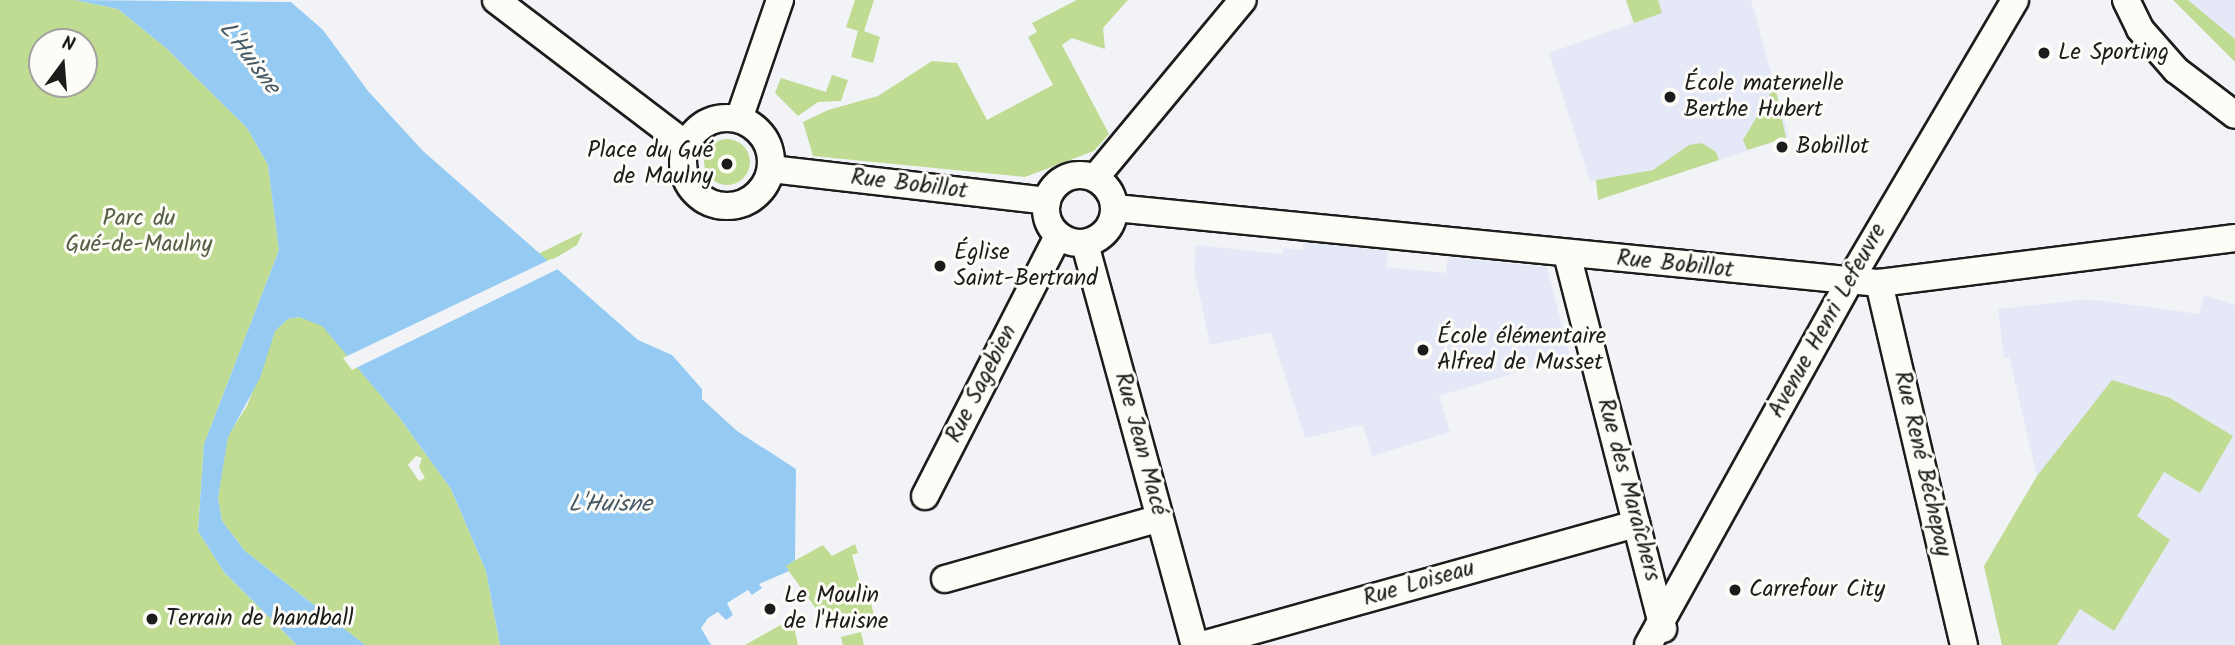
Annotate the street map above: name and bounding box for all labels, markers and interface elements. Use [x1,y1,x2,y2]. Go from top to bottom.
water label: L'Huisne [212,16,286,100]
north arrow [28,28,98,98]
text: N [58,29,78,61]
place label: Le Sporting [2058,39,2169,67]
marker: Le Sporting [2036,45,2052,61]
place label: École maternelle Berthe Hubert [1684,70,1844,124]
marker: École maternelle Berthe Hubert [1662,89,1678,105]
place label: Bobillot [1796,133,1869,161]
place label: Place du Gué de Maulny [587,137,713,191]
marker: Bobillot [1774,139,1790,155]
marker: Place du Gué de Maulny [719,156,735,172]
street label: Rue Bobillot [849,164,969,206]
park label: Parc du Gué-de-Maulny [66,205,212,259]
street label: Avenue Henri Lefeuvre [1763,219,1893,423]
place label: Église Saint-Bertrand [954,239,1098,293]
street label: Rue Bobillot [1615,245,1735,285]
marker: Église Saint-Bertrand [932,258,948,274]
street label: Rue Sagebien [941,320,1023,448]
place label: École élémentaire Alfred de Musset [1437,323,1606,377]
marker: École élémentaire Alfred de Musset [1415,342,1431,358]
street label: Rue René Béchepay [1887,369,1957,559]
street label: Rue Jean Macé [1108,370,1172,518]
street label: Rue des Maraîchers [1590,396,1666,584]
water label: L'Huisne [568,491,652,519]
street label: Rue Loiseau [1360,555,1478,613]
place label: Carrefour City [1749,576,1885,604]
place label: Le Moulin de l'Huisne [784,582,888,636]
marker: Carrefour City [1727,582,1743,598]
marker: Le Moulin de l'Huisne [762,601,778,617]
place label: Terrain de handball [166,605,354,633]
marker: Terrain de handball [144,611,160,627]

